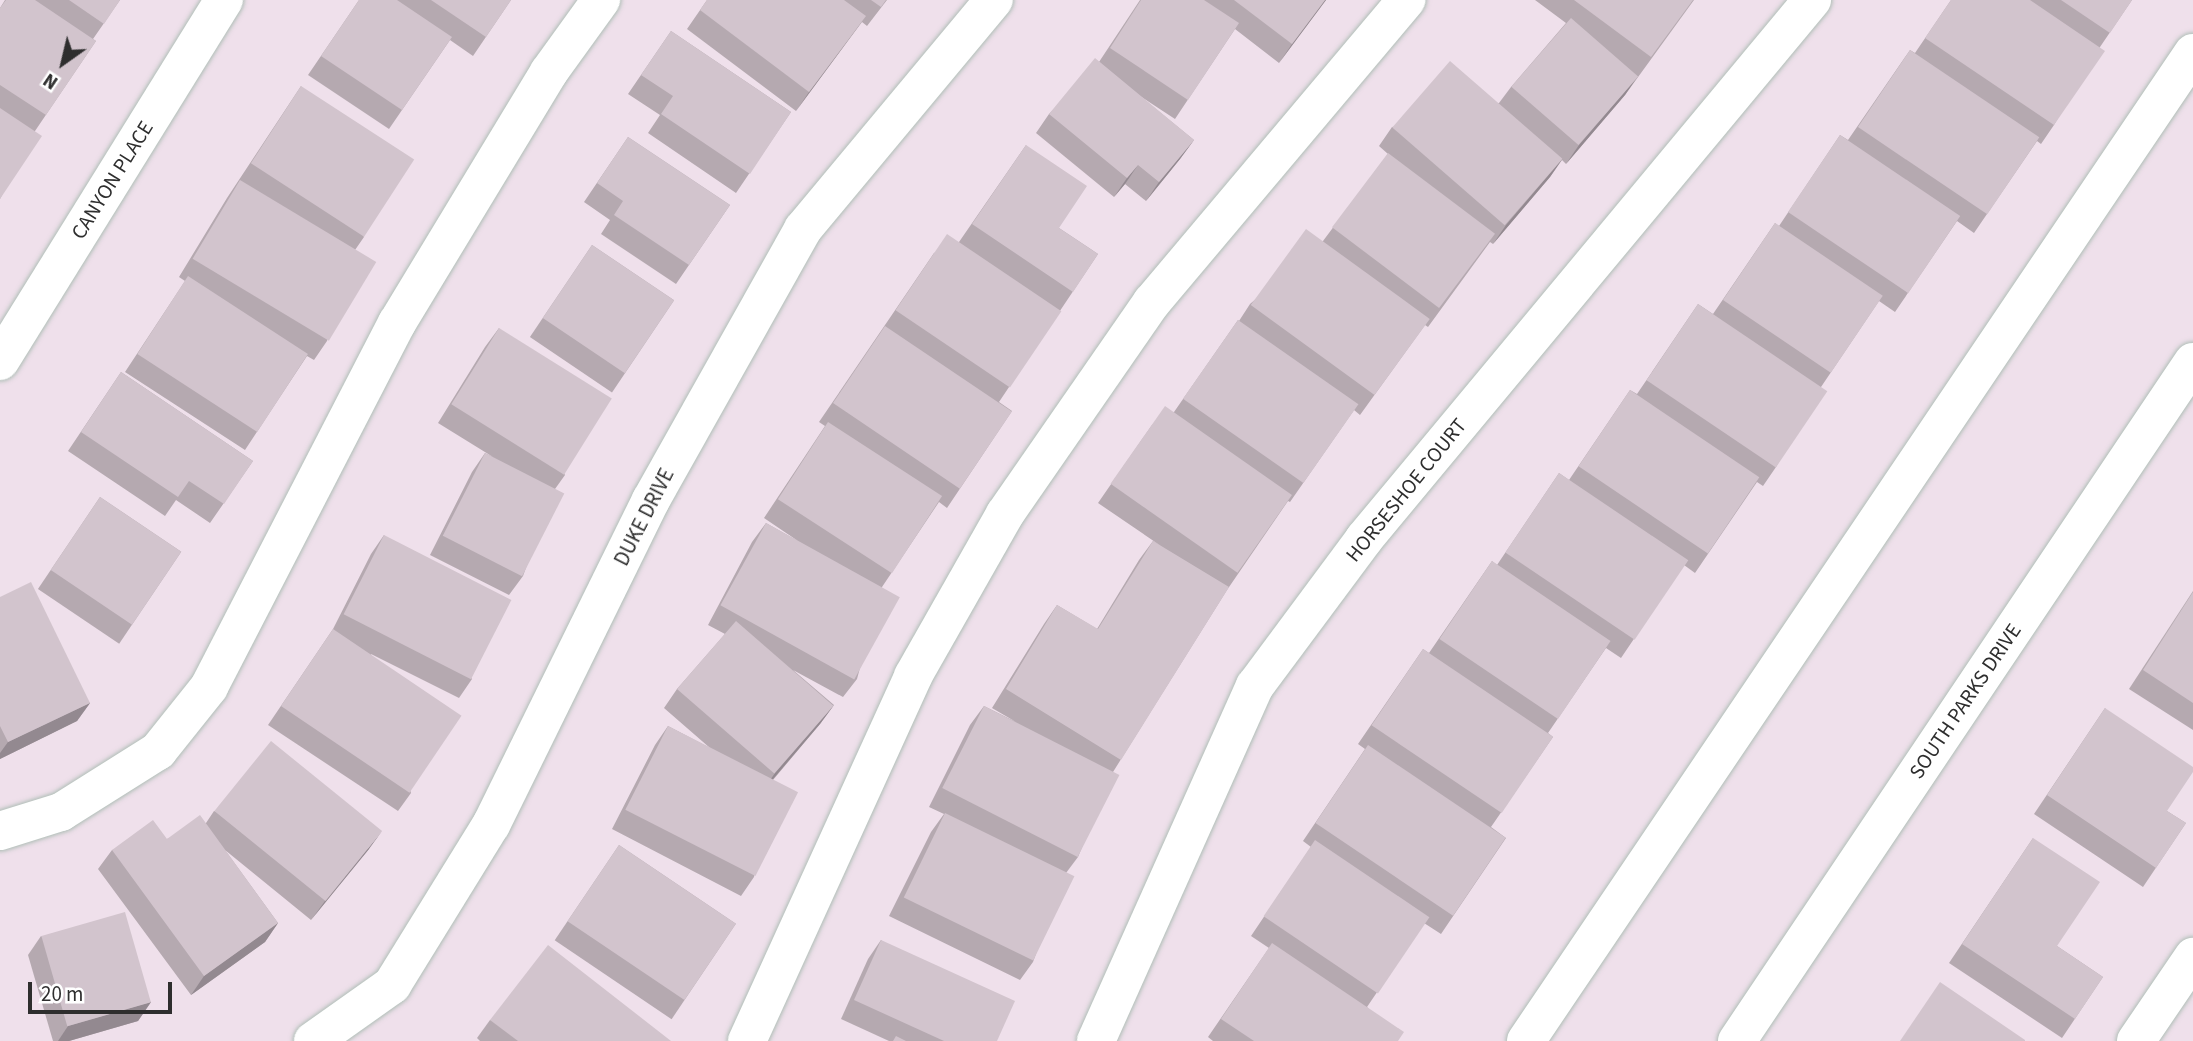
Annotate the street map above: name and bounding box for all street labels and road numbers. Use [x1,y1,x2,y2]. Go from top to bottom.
street label: CANYON PLACE [66,116,158,244]
street label: HORSESHOE COURT [1340,413,1472,567]
street label: DUKE DRIVE [609,464,679,570]
street label: SOUTH PARKS DRIVE [1904,619,2026,783]

